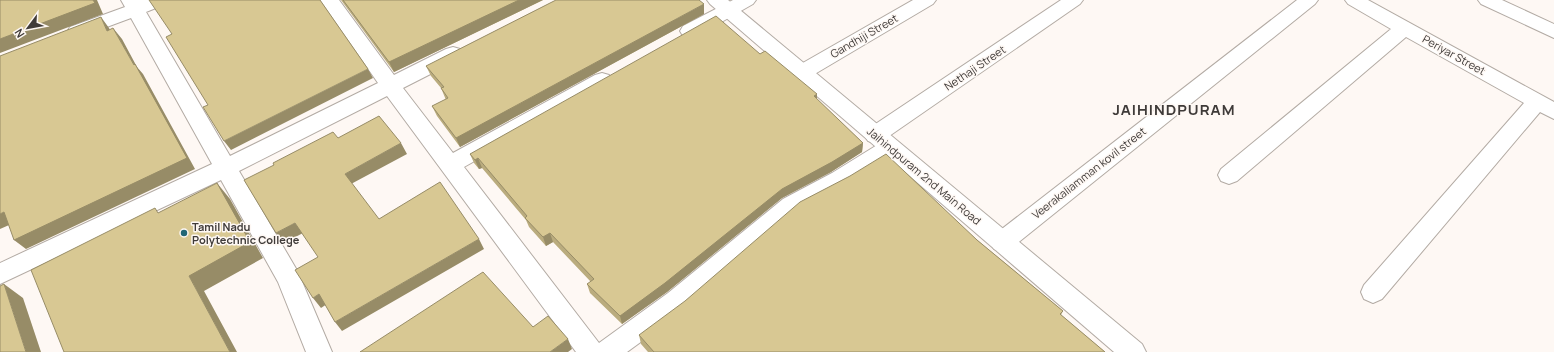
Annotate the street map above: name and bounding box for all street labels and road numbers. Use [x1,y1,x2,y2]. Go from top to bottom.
street label: Gandhiji Street [827,10,900,61]
street label: Periyar Street [1420,31,1488,78]
street label: Nethaji Street [941,42,1008,94]
street label: Jaihindpuram 2nd Main Road [864,123,985,228]
street label: Veerakaliamman kovil street [1029,123,1149,222]

